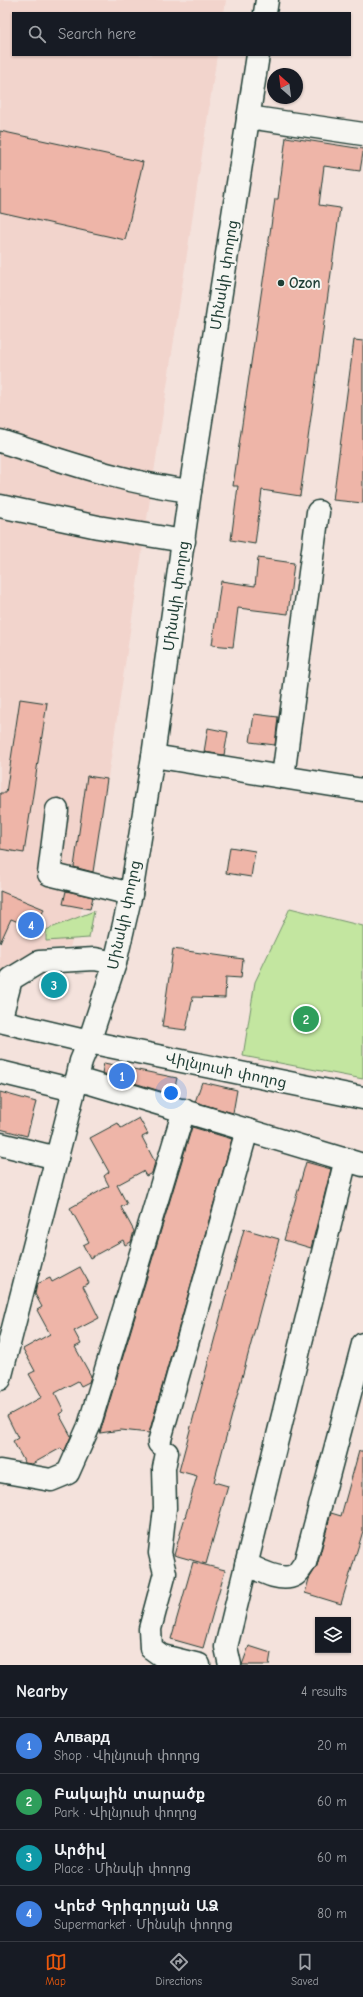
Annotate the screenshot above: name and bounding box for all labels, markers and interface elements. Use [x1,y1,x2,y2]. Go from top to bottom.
search box [12,12,351,56]
icon: search [26,23,48,45]
text: Search here [58,25,136,43]
north arrow [267,68,303,104]
street label: Մինսկի փողոց [206,219,242,331]
place label: Ozon [289,274,321,292]
marker: Ozon [276,278,286,288]
street label: Մինսկի փողոց [159,540,193,652]
street label: Մինսկի փողոց [104,859,144,971]
pin: 4 [18,910,44,940]
pin: 3 [41,970,67,1000]
pin: 2 [293,1004,319,1034]
street label: Վիլնյուսի փողոց [164,1048,288,1092]
pin: 1 [109,1061,135,1091]
your location [161,1083,181,1103]
map controls [315,1617,351,1653]
button: layers [315,1617,351,1653]
text: Nearby [16,1682,67,1701]
text: 4 results [301,1684,347,1699]
text: Алвард [54,1728,110,1746]
text: 1 [26,1738,32,1753]
text: 20 m [317,1738,347,1753]
text: Shop · Վիլնյուսի փողոց [54,1748,200,1763]
text: Բակային տարածք [54,1785,205,1803]
text: 2 [26,1794,32,1809]
text: 60 m [317,1794,347,1809]
text: Park · Վիլնյուսի փողոց [54,1805,197,1820]
text: Արծիվ [54,1841,105,1859]
text: 3 [26,1850,32,1865]
text: 60 m [317,1850,347,1865]
text: Place · Մինսկի փողոց [54,1861,191,1876]
text: Վրեժ Գրիգորյան ԱՁ [54,1897,219,1915]
text: 4 [26,1906,32,1921]
text: 80 m [317,1906,347,1921]
text: Supermarket · Մինսկի փողոց [54,1917,233,1932]
tab: Map [45,1951,67,1988]
tab: Directions [156,1951,202,1988]
tab: Saved [291,1951,318,1988]

